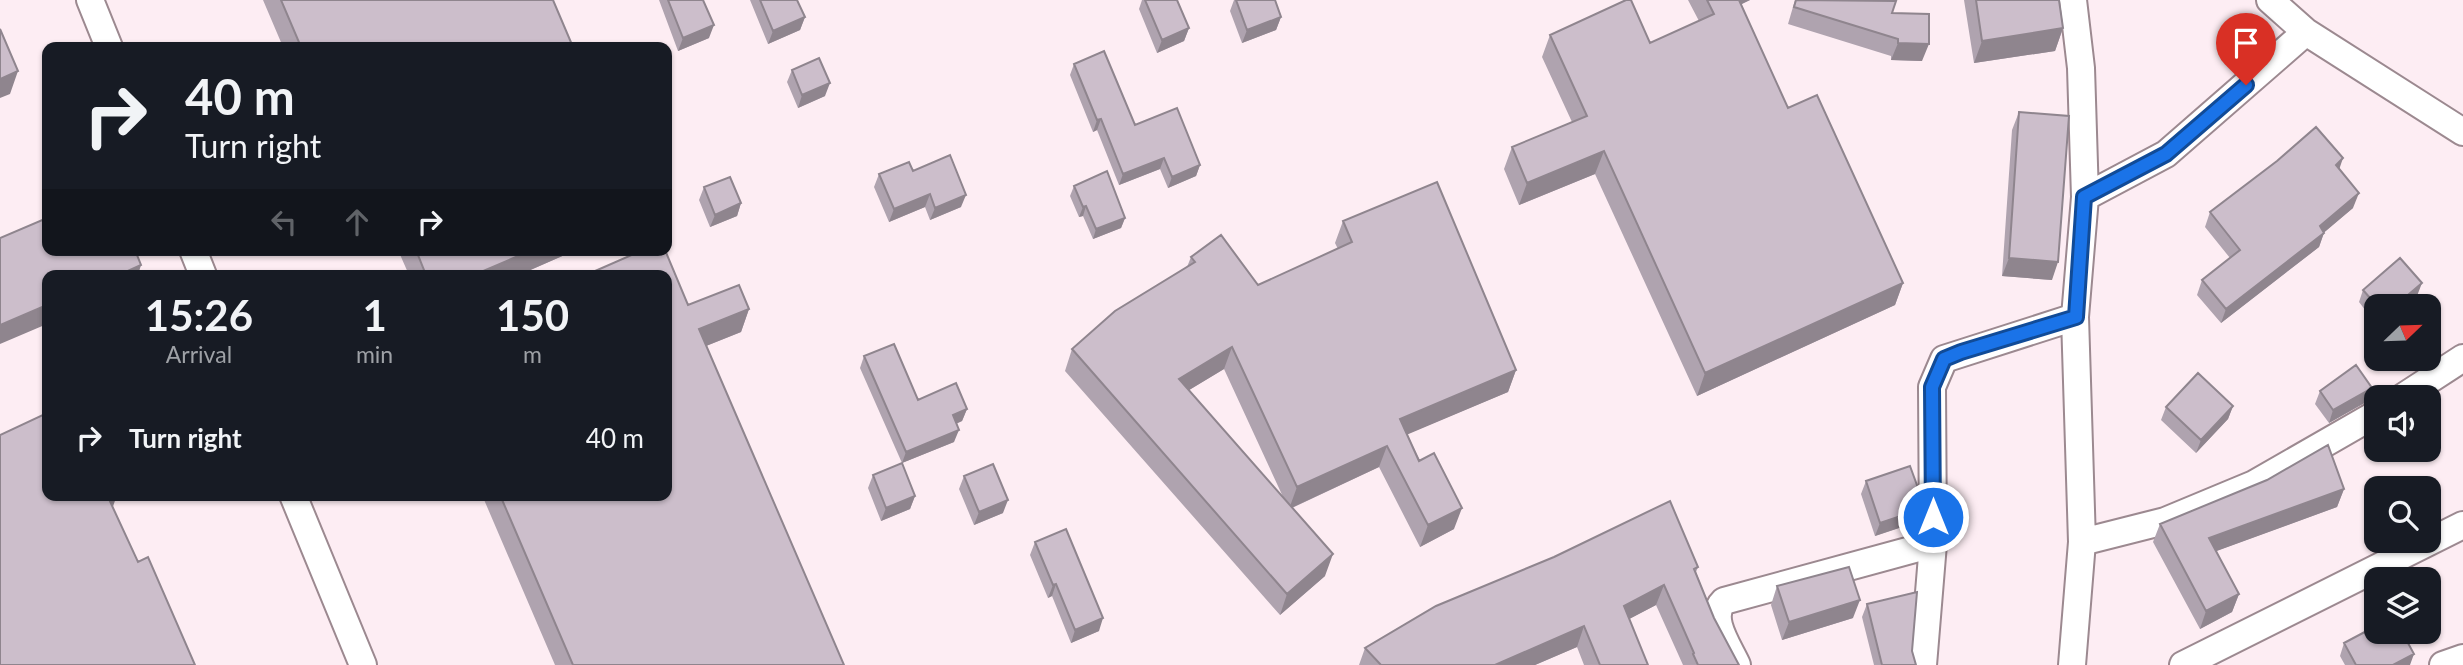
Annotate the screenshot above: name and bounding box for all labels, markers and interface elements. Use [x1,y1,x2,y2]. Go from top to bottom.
pin [2216,13,2276,85]
icon: arrive [2227,24,2265,62]
text: 40 m [185,67,295,125]
icon: right [70,70,161,161]
text: Turn right [185,126,321,165]
icon: left [265,203,303,241]
icon: ahead [338,203,376,241]
icon: right [411,203,449,241]
text: 15:26 [145,290,253,340]
text: 1 [362,290,387,340]
text: 150 [496,290,569,340]
north arrow [2364,294,2441,371]
map controls [2364,294,2441,644]
text: Arrival [166,340,232,368]
text: min [356,340,393,368]
text: m [523,340,542,368]
button: sound [2364,385,2441,462]
icon: right [70,419,108,457]
text: Turn right [129,422,242,454]
text: 40 m [586,422,644,454]
button: search [2364,476,2441,553]
position arrow [1896,480,1970,554]
button: layers [2364,567,2441,644]

